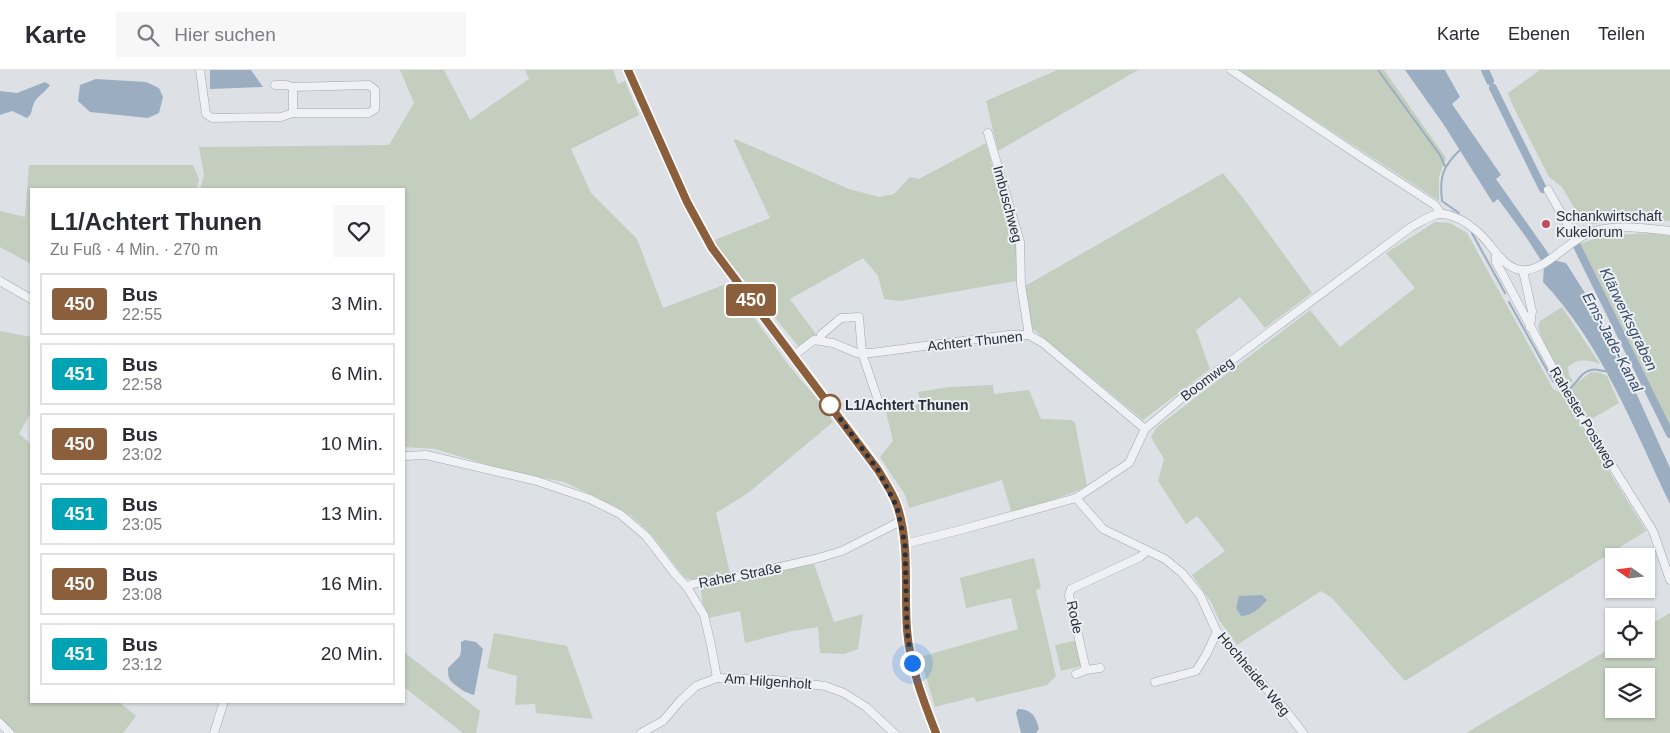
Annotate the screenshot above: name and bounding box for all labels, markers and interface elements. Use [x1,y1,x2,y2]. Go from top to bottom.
search box [116,12,466,57]
text: Karte [25,21,86,48]
icon: search [134,21,162,49]
text: Hier suchen [174,24,276,45]
text: Karte [1437,24,1480,44]
text: Ebenen [1508,24,1570,44]
text: Teilen [1598,24,1645,44]
street label: Imbuschweg [990,164,1026,244]
button: heart [333,205,385,257]
text: L1/Achtert Thunen [50,208,262,235]
place label: Schankwirtschaft Kukelorum [1556,208,1662,240]
marker: Schankwirtschaft Kukelorum [1540,218,1552,230]
text: Zu Fuß · 4 Min. · 270 m [50,241,218,258]
water label: Klärwerksgraben [1597,265,1661,373]
text: Bus [122,284,158,305]
line badge: 450 [722,284,780,316]
water label: Ems-Jade-Kanal [1579,289,1647,396]
text: 450 [736,290,766,310]
text: 3 Min. [331,293,383,314]
text: 450 [64,294,95,314]
text: 22:55 [122,306,162,323]
street label: Achtert Thunen [927,328,1023,354]
text: Bus [122,354,158,375]
street label: Boomweg [1177,354,1237,404]
text: 6 Min. [331,363,383,384]
text: 451 [64,364,95,384]
street label: Rahester Postweg [1547,364,1619,470]
text: 22:58 [122,376,162,393]
marker: L1/Achtert Thunen [819,394,841,416]
place label: L1/Achtert Thunen [845,397,969,413]
text: Bus [122,424,158,445]
text: 10 Min. [321,433,383,454]
text: 450 [64,434,95,454]
text: 23:02 [122,446,162,463]
text: Bus [122,494,158,515]
text: 13 Min. [321,503,383,524]
text: 451 [64,504,95,524]
text: 23:05 [122,516,162,533]
north arrow [1605,548,1655,598]
map controls [1605,548,1655,718]
street label: Raher Straße [697,559,783,591]
text: Bus [122,564,158,585]
text: 16 Min. [321,573,383,594]
text: 450 [64,574,95,594]
text: 23:08 [122,586,162,603]
street label: Rode [1064,599,1086,635]
button: locate [1605,608,1655,658]
street label: Hochheider Weg [1214,629,1294,719]
text: Bus [122,634,158,655]
text: 20 Min. [321,643,383,664]
text: 451 [64,644,95,664]
your location [900,651,925,676]
text: 23:12 [122,656,162,673]
button: layers [1605,668,1655,718]
street label: Am Hilgenholt [724,670,812,692]

